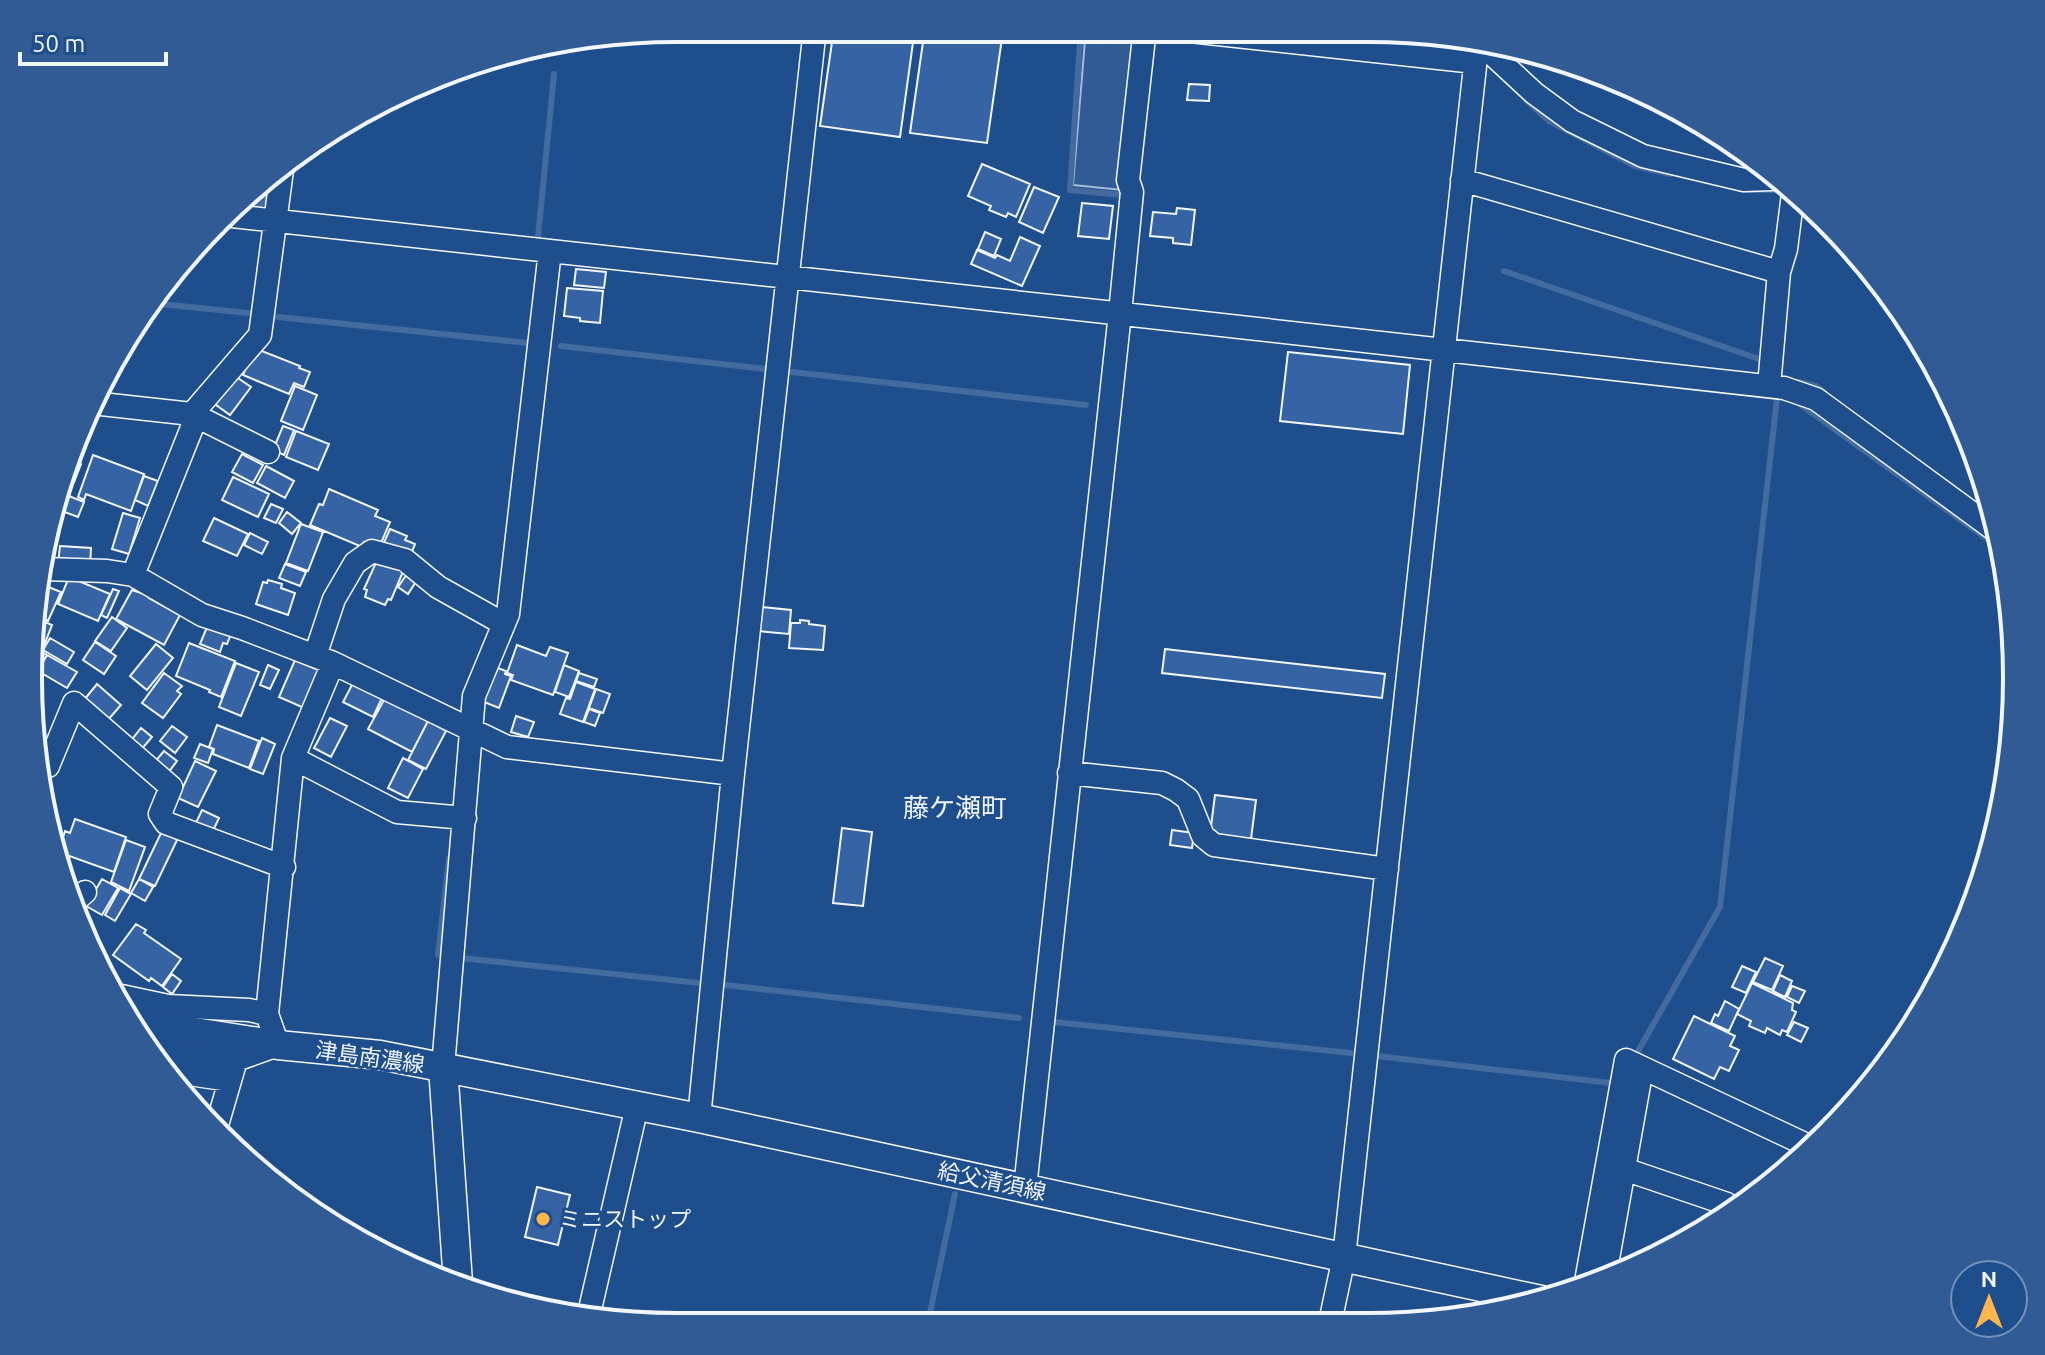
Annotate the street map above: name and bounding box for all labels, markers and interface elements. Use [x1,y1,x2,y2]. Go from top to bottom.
scale bar [20,16,166,66]
text: 50 m [32,30,85,57]
district label: 藤ケ瀬町 [903,793,1007,822]
street label: 津島南濃線 [314,1036,426,1077]
street label: 給父清須線 [936,1157,1049,1204]
place label: ミニストップ [559,1206,691,1231]
marker: ミニストップ [534,1210,552,1228]
north arrow [1949,1259,2029,1339]
text: N [1981,1266,1997,1291]

